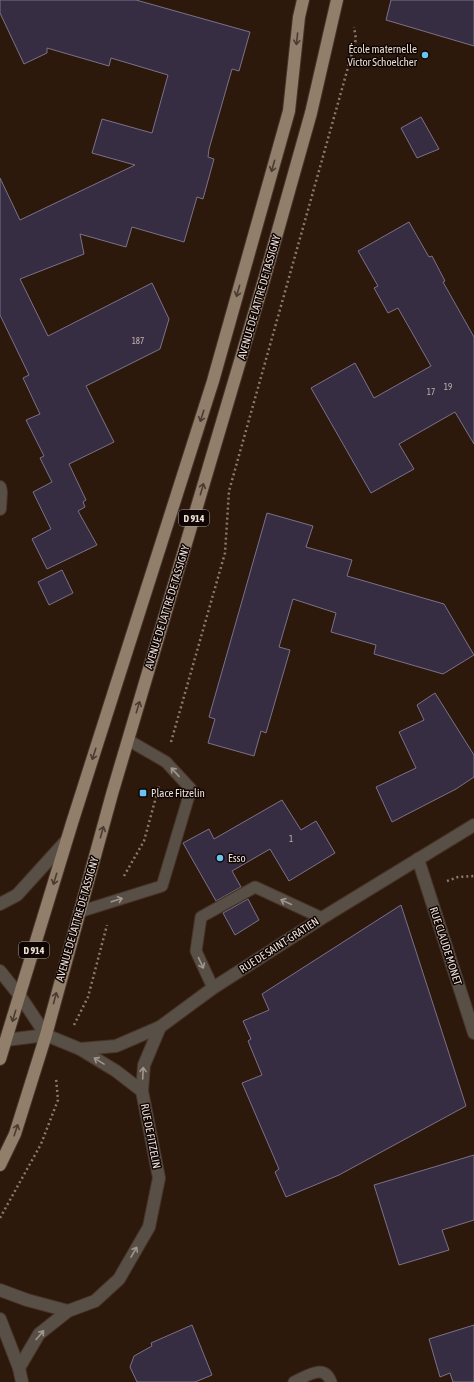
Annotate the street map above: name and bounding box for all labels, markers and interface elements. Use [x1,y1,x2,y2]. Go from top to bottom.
one-way arrow [293,32,301,45]
place label: École maternelle Victor Schoelcher [347,43,418,68]
marker: École maternelle Victor Schoelcher [420,50,430,60]
one-way arrow [269,159,277,172]
street label: AVENUE DE LATTRE DE TASSIGNY [235,233,283,361]
one-way arrow [234,284,242,297]
house number: 187 [132,336,144,346]
house number: 19 [444,382,452,392]
house number: 17 [427,387,435,397]
one-way arrow [198,409,205,422]
one-way arrow [199,482,206,495]
road number: D 914 [179,510,209,526]
street label: AVENUE DE LATTRE DE TASSIGNY [142,544,192,670]
one-way arrow [135,701,142,714]
one-way arrow [90,747,97,760]
one-way arrow [170,767,180,777]
place label: Place Fitzelin [151,787,205,799]
marker: Place Fitzelin [138,788,148,798]
one-way arrow [99,826,106,839]
house number: 1 [289,834,293,844]
place label: Esso [228,852,246,864]
marker: Esso [215,853,225,863]
street label: AVENUE DE LATTRE DE TASSIGNY [53,855,101,983]
one-way arrow [51,872,58,885]
one-way arrow [110,896,122,904]
one-way arrow [281,898,293,905]
street label: RUE CLAUDE MONET [428,905,464,987]
street label: RUE DE SAINT-GRATIEN [237,915,321,975]
road number: D 914 [19,942,49,958]
one-way arrow [198,957,205,969]
one-way arrow [52,992,60,1005]
one-way arrow [10,1010,17,1023]
one-way arrow [93,1056,105,1064]
one-way arrow [140,1067,147,1080]
street label: RUE DE FITZELIN [139,1103,163,1169]
one-way arrow [13,1123,20,1136]
one-way arrow [131,1246,139,1258]
one-way arrow [35,1330,44,1340]

